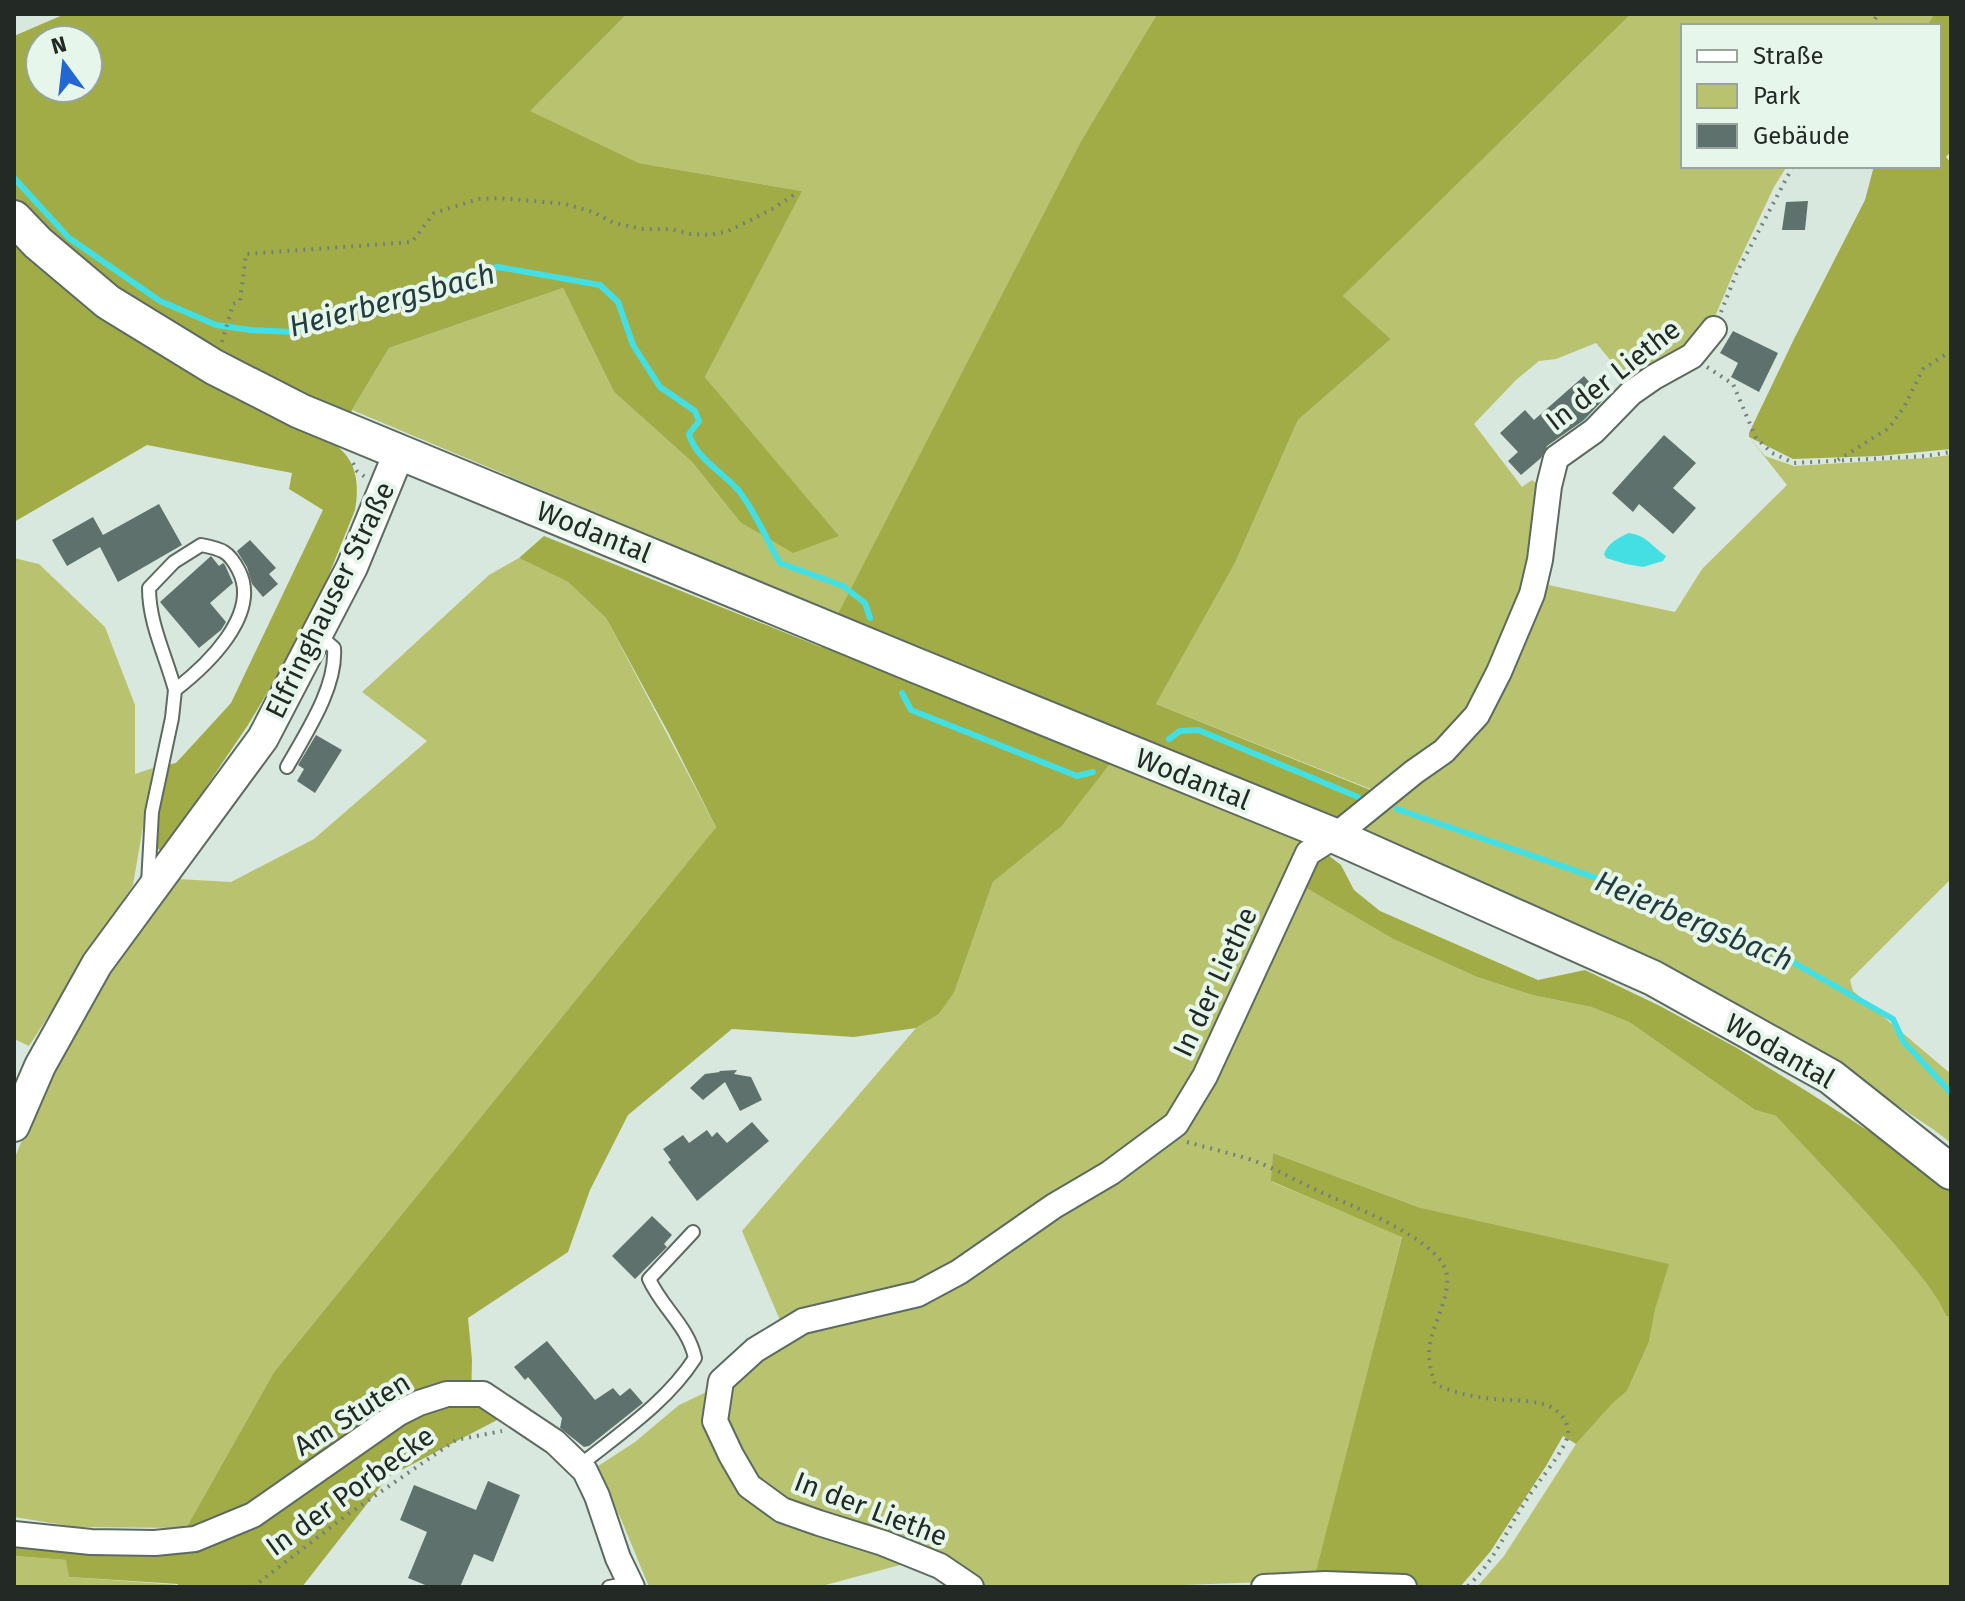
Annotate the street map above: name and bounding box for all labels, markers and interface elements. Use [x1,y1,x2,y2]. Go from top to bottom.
north arrow [24,24,104,104]
legend [1681,24,1941,168]
text: N [48,30,69,60]
text: Straße [1753,42,1824,70]
text: Park [1753,82,1801,110]
text: Gebäude [1753,122,1850,150]
water label: Heierbergsbach [285,255,499,345]
street label: In der Liethe [1539,312,1687,438]
street label: Elfringhauser Straße [258,476,402,724]
street label: Wodantal [532,494,656,570]
street label: Wodantal [1131,741,1255,817]
water label: Heierbergsbach [1590,863,1798,979]
street label: In der Liethe [1166,902,1264,1062]
street label: Wodantal [1720,1007,1840,1095]
street label: Am Stuten [288,1365,416,1463]
street label: In der Porbecke [260,1419,440,1563]
street label: In der Liethe [790,1465,952,1553]

